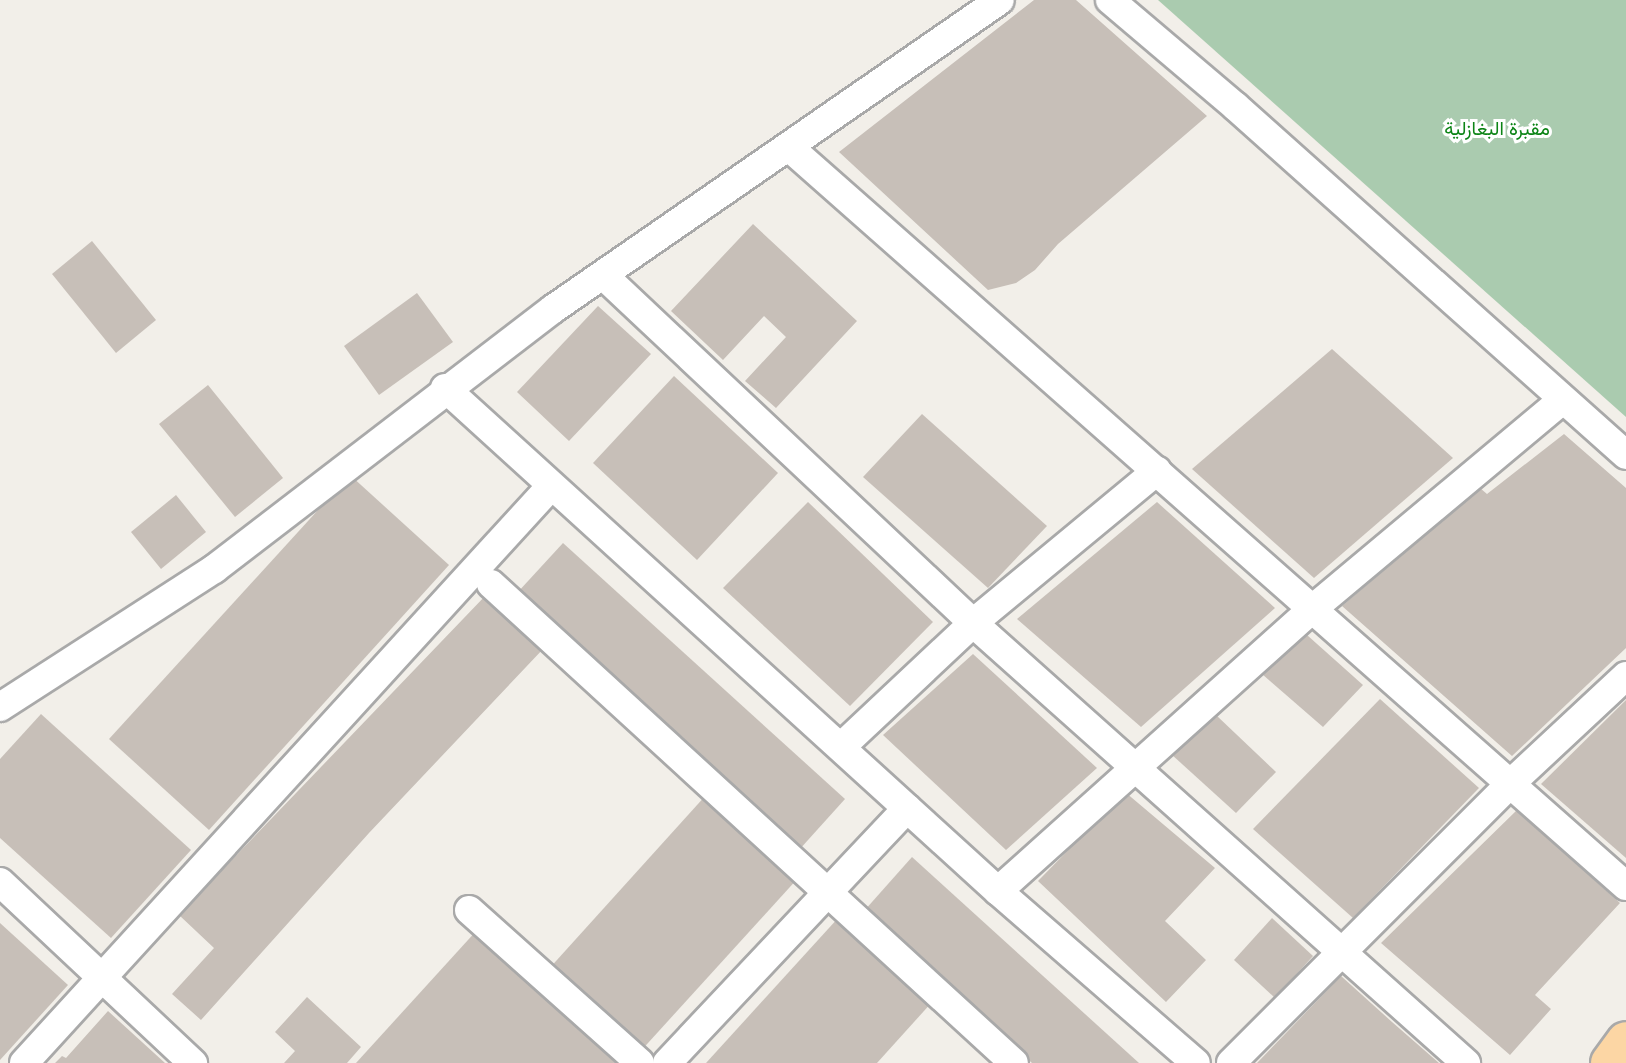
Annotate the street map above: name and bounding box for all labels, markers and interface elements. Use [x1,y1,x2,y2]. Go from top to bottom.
park label: مقبرة البغازلية [1444,118,1550,140]

